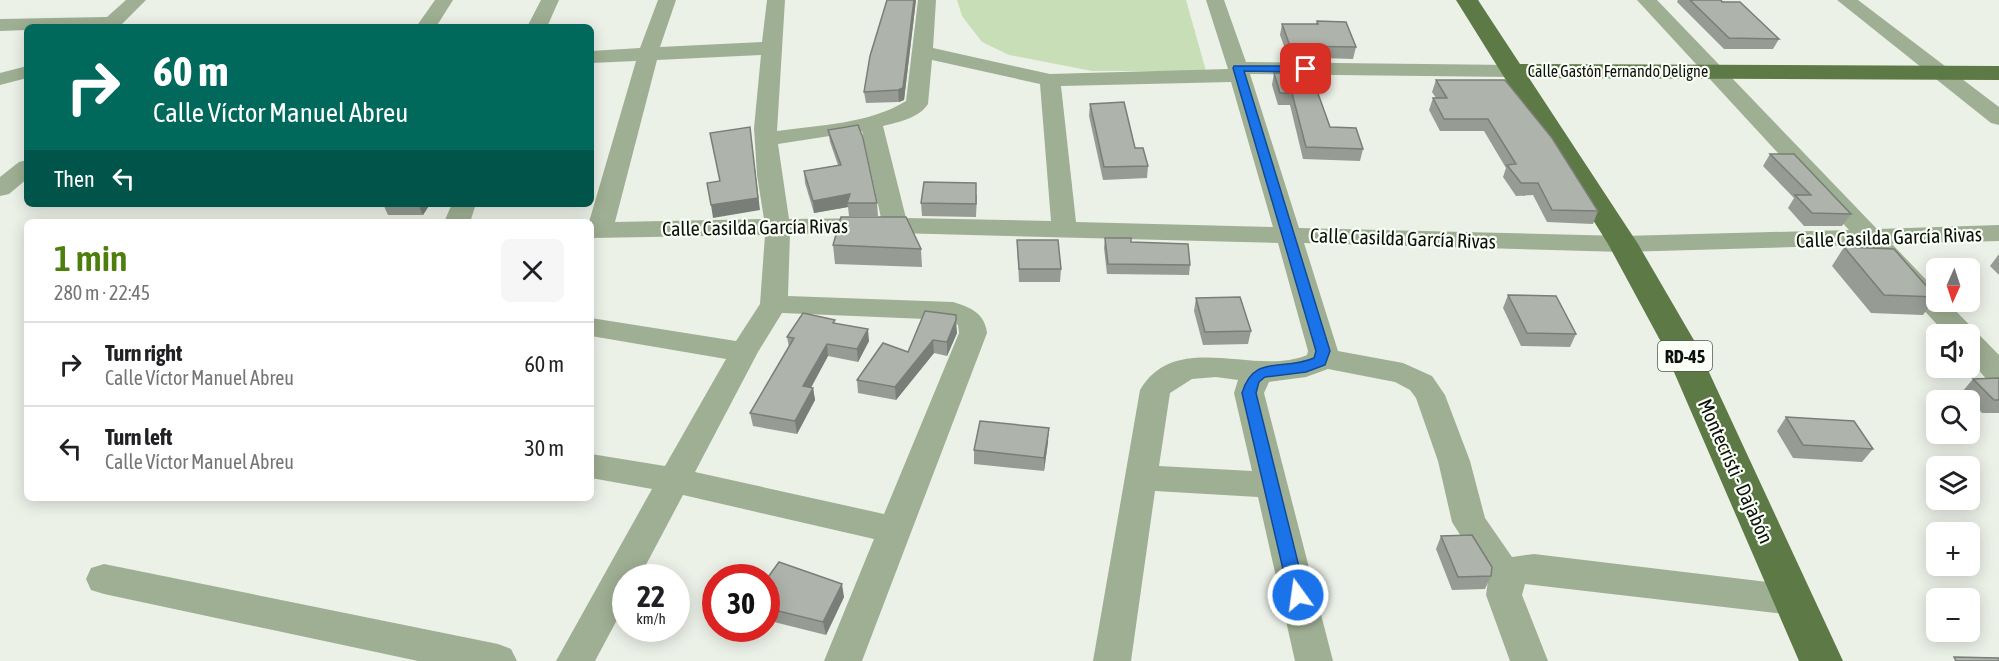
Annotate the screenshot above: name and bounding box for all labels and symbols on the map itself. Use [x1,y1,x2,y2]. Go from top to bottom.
pin [1280,43,1331,94]
street label: Calle Gastón Fernando Deligne [1528,62,1708,81]
street label: Calle Casilda García Rivas [662,214,848,240]
street label: Calle Casilda García Rivas [1796,222,1982,252]
street label: Calle Casilda García Rivas [1310,223,1496,253]
north arrow [1926,258,1980,312]
road number: RD-45 [1658,341,1712,371]
street label: Montecristi - Dajabón [1694,395,1778,547]
position arrow [1266,563,1330,627]
speed limit sign: 30 [702,564,780,642]

